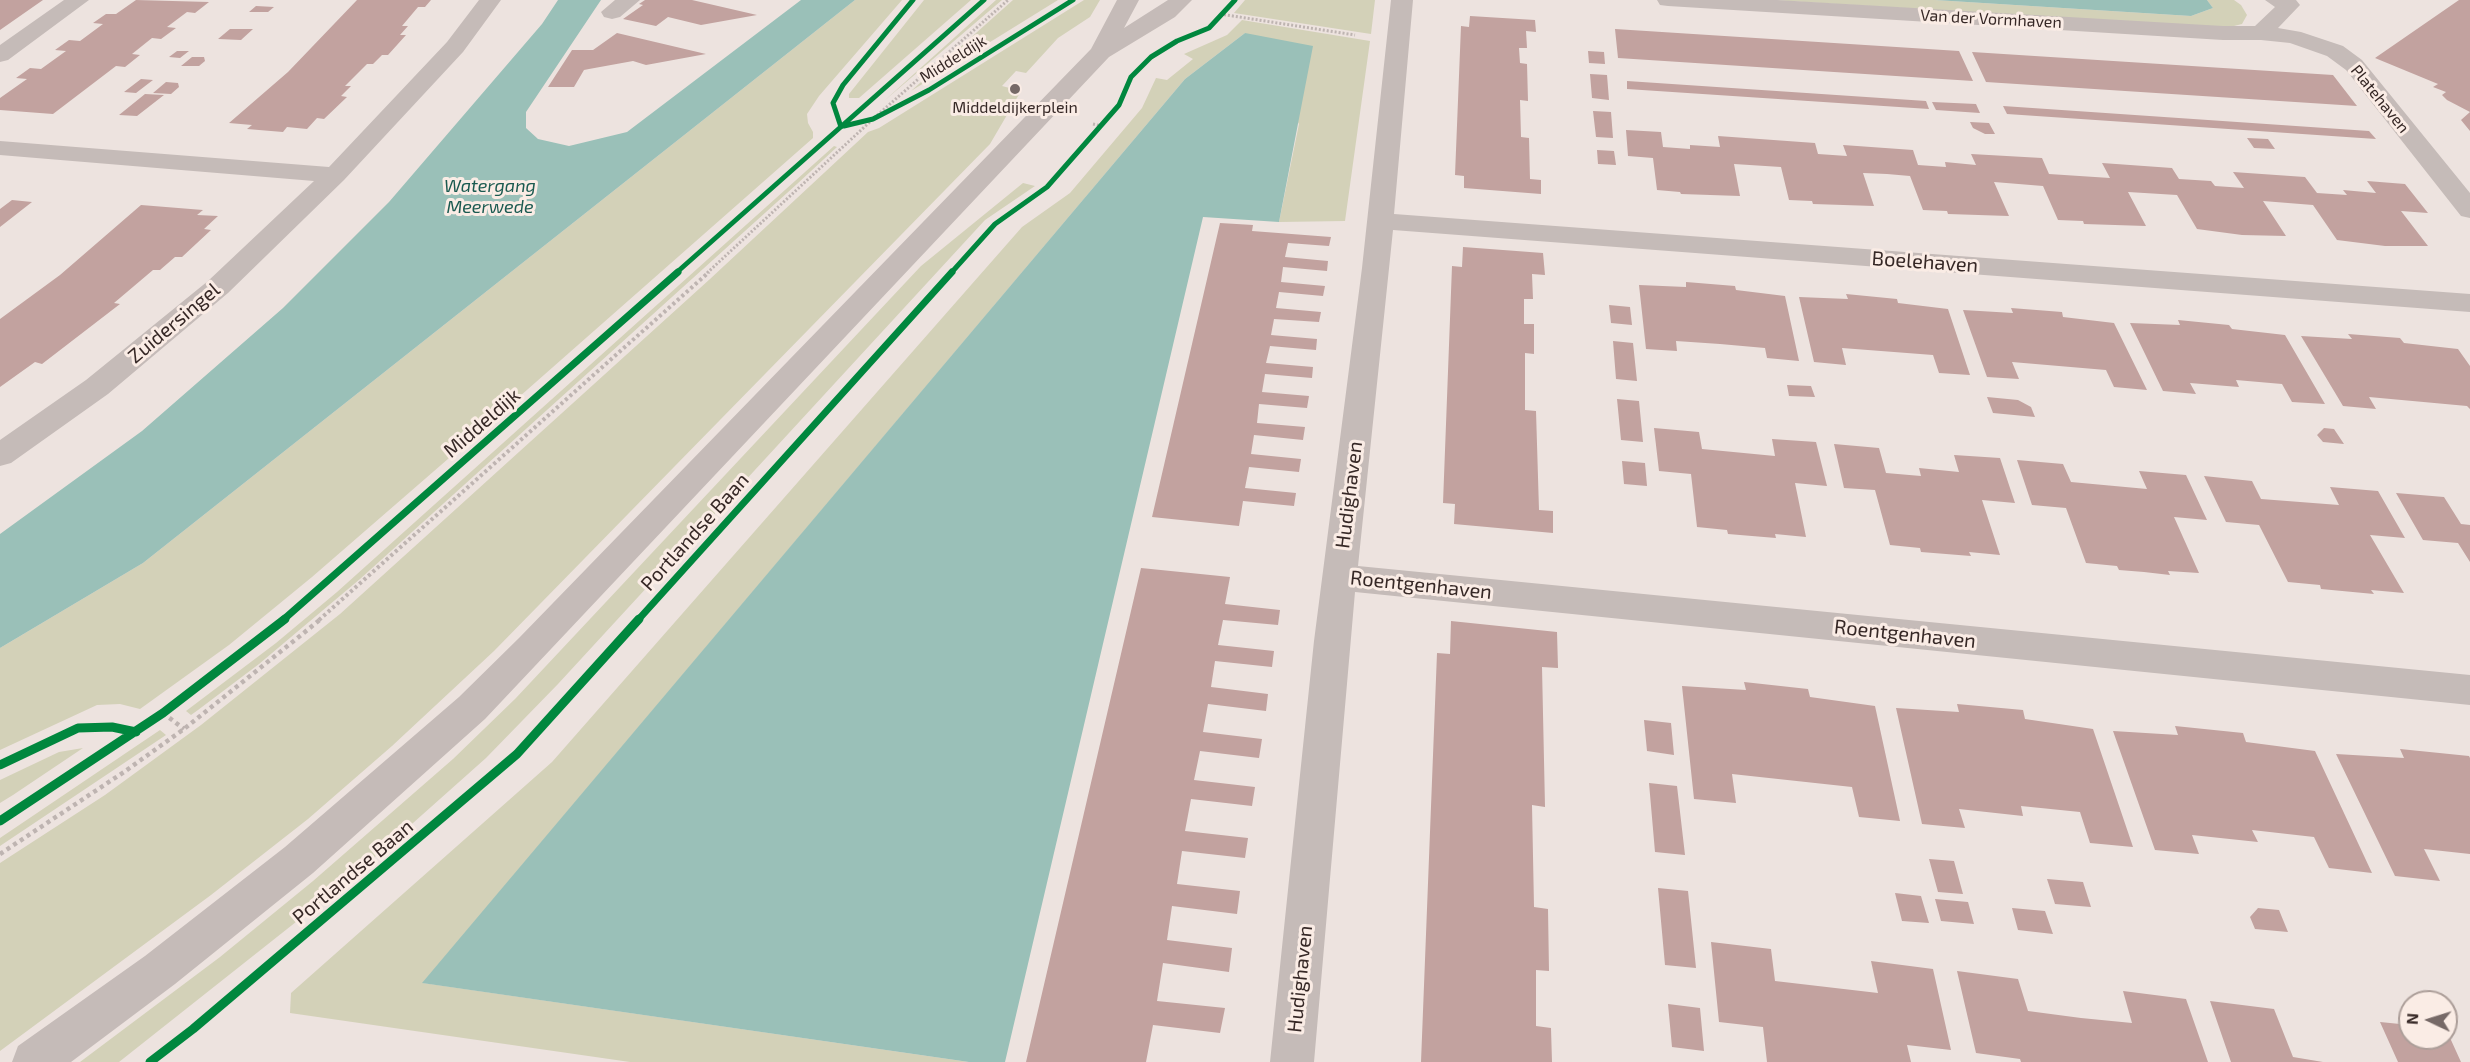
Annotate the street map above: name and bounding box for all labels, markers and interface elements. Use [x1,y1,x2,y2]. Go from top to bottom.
street label: Van der Vormhaven [1920,6,2062,32]
street label: Middeldijk [916,31,990,87]
street label: Platehaven [2347,61,2413,137]
marker: Middeldijkerplein [1008,82,1022,96]
place label: Middeldijkerplein [952,98,1078,118]
water label: Watergang Meerwede [444,175,536,218]
street label: Boelehaven [1871,246,1979,278]
street label: Zuidersingel [123,278,225,368]
street label: Middeldijk [439,383,525,463]
street label: Hudighaven [1331,440,1367,550]
street label: Portlandse Baan [636,468,754,596]
street label: Roentgenhaven [1349,566,1493,604]
street label: Roentgenhaven [1833,615,1977,653]
street label: Portlandse Baan [288,815,418,929]
street label: Hudighaven [1282,924,1318,1034]
north arrow [2398,990,2458,1050]
text: N [2402,1012,2421,1025]

